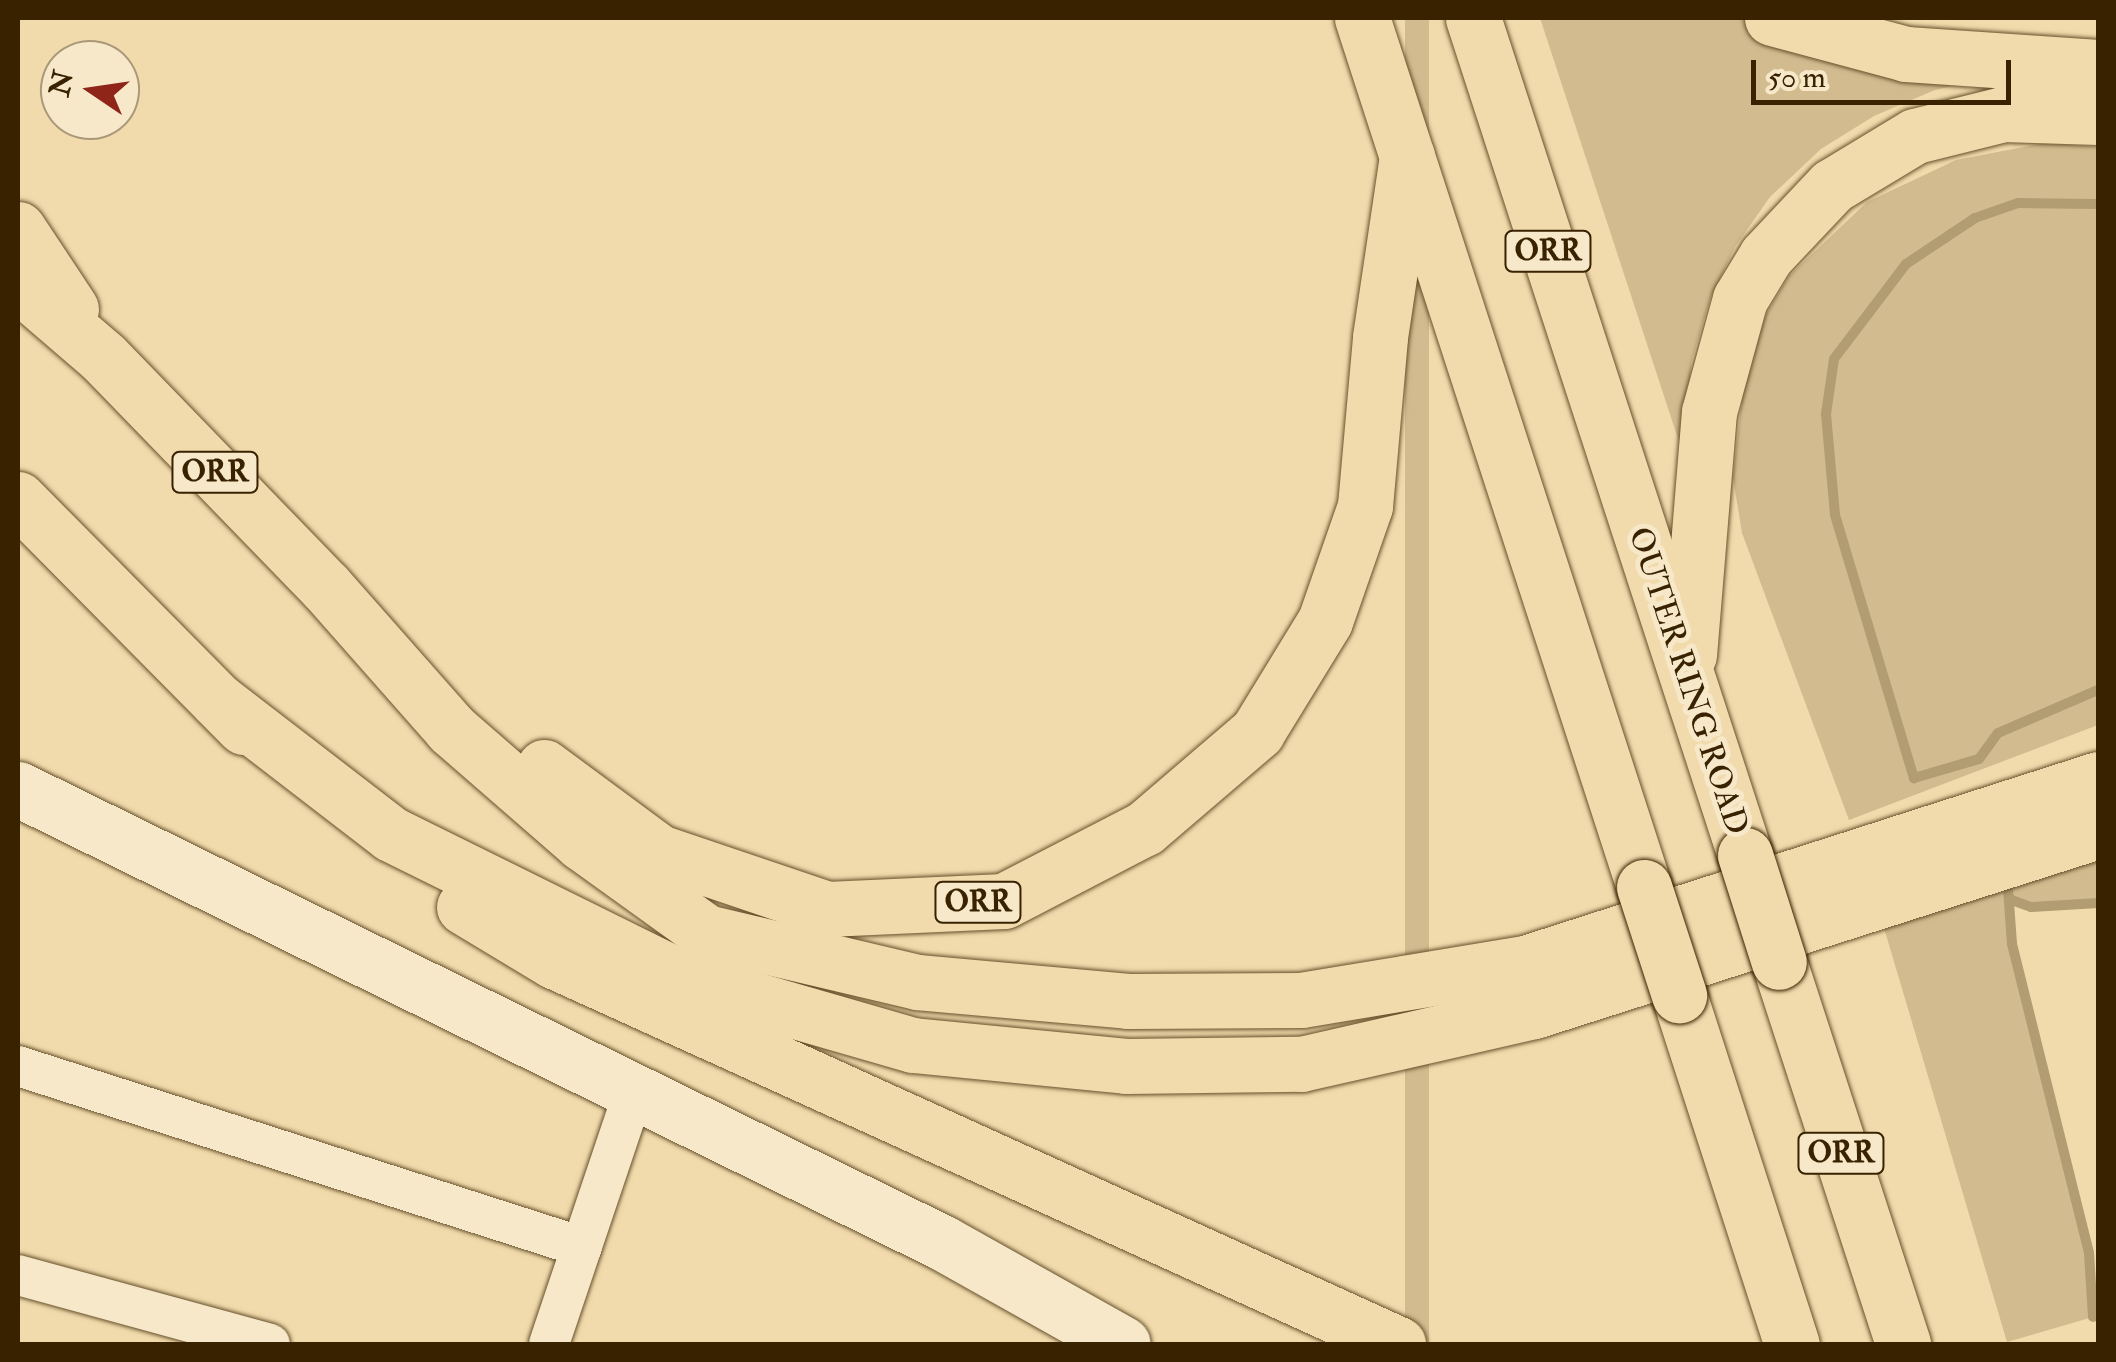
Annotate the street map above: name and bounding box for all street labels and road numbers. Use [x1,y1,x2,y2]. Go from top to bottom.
road number: ORR [1503,226,1593,276]
road number: ORR [170,447,260,497]
street label: OUTER RING ROAD [1620,522,1756,840]
road number: ORR [933,877,1023,927]
road number: ORR [1796,1128,1886,1178]

